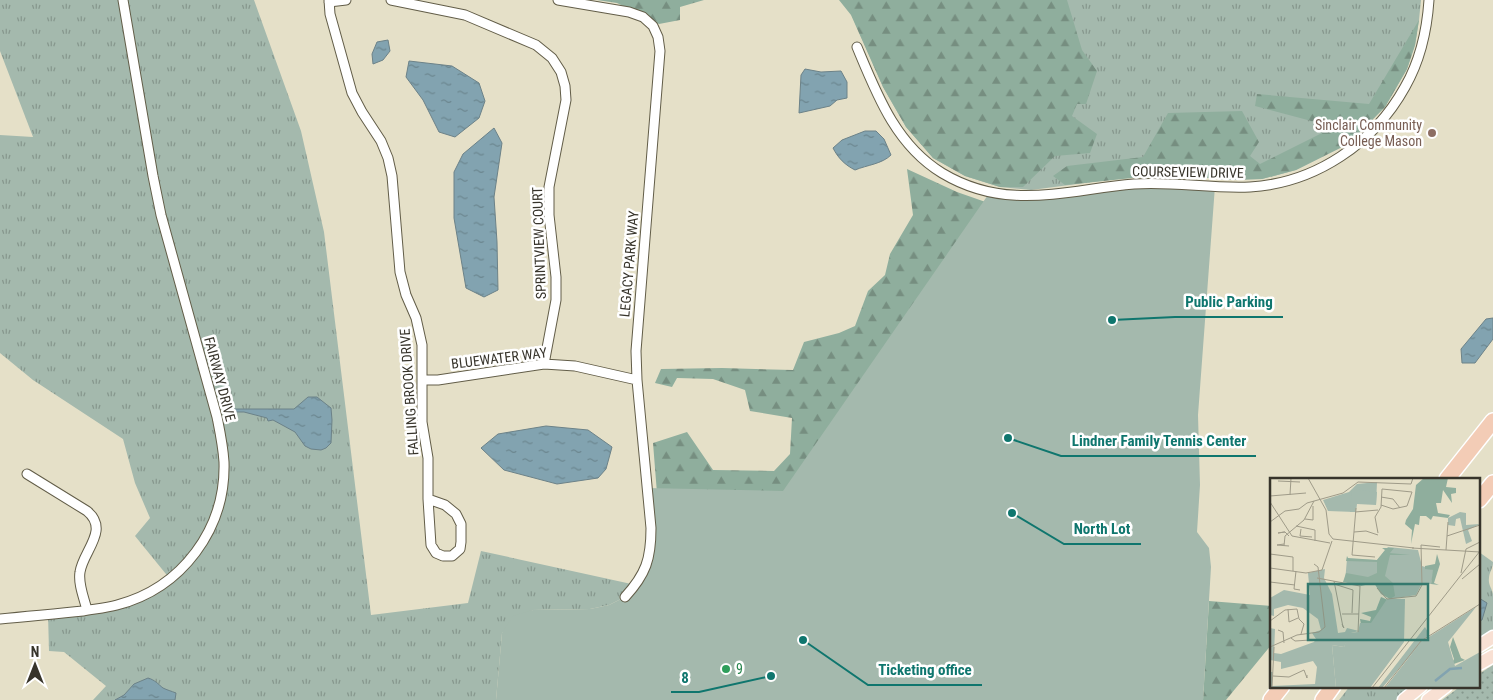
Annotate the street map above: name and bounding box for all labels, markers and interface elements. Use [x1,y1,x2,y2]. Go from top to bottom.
place label: Sinclair Community College Mason [1315,117,1422,149]
marker: Sinclair Community College Mason [1426,127,1438,139]
street label: COURSEVIEW DRIVE [1132,163,1244,181]
street label: SPRINTVIEW COURT [529,187,549,299]
street label: LEGACY PARK WAY [616,210,642,318]
callout: Public Parking [1175,287,1283,317]
text: Public Parking [1185,293,1273,311]
street label: FALLING BROOK DRIVE [397,328,421,456]
street label: FAIRWAY DRIVE [201,335,239,423]
street label: BLUEWATER WAY [450,344,548,372]
callout: Lindner Family Tennis Center [1061,426,1256,456]
text: Lindner Family Tennis Center [1072,432,1246,450]
inset map [1270,478,1480,688]
callout: North Lot [1064,514,1141,544]
text: North Lot [1074,520,1131,538]
north arrow [10,640,60,690]
text: N [31,644,39,660]
callout: Ticketing office [868,655,982,685]
place label: 9 [736,661,743,677]
text: Ticketing office [878,661,972,679]
callout: 8 [671,662,699,692]
marker: 9 [720,663,732,675]
text: 8 [681,669,689,687]

